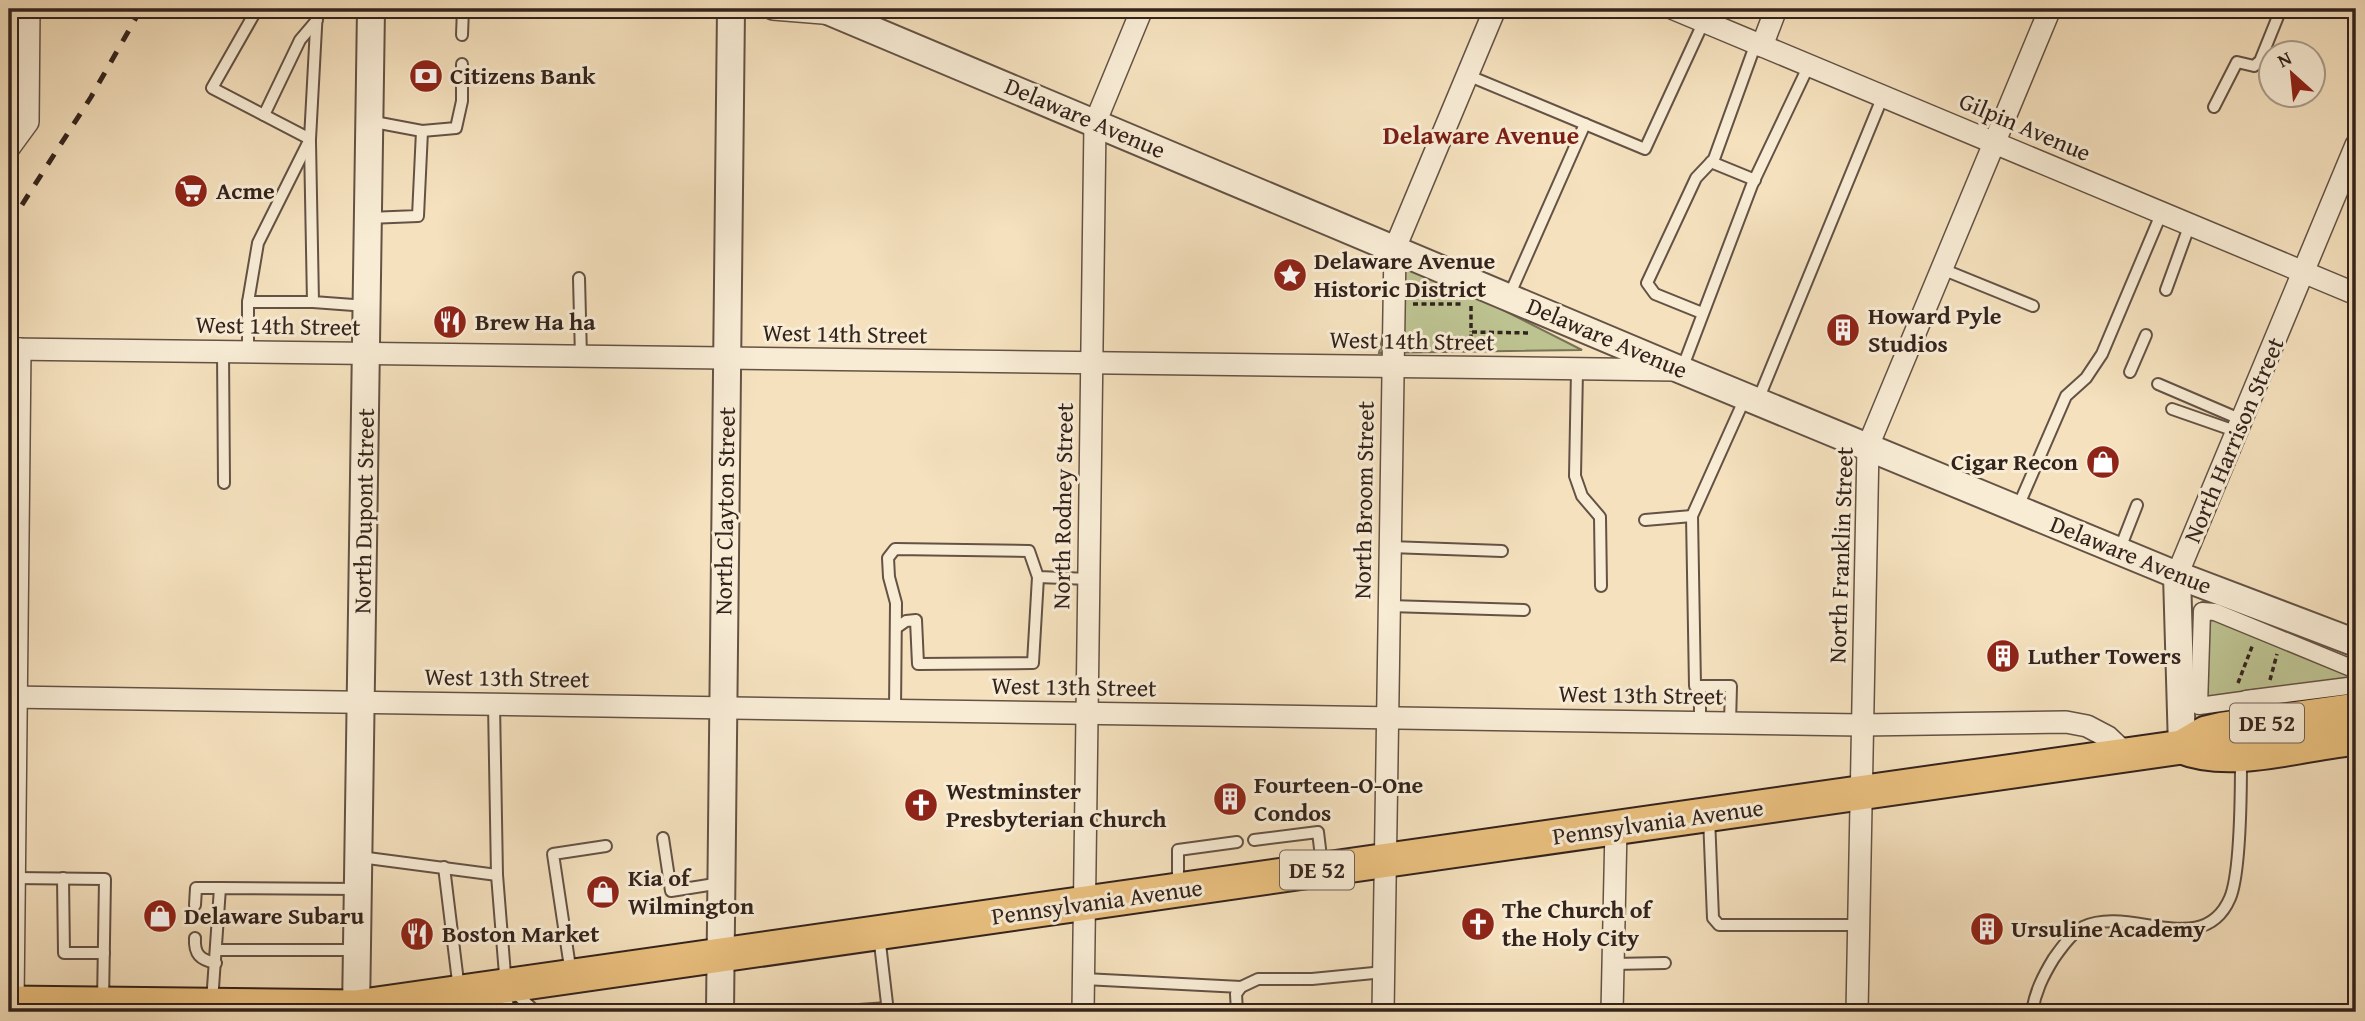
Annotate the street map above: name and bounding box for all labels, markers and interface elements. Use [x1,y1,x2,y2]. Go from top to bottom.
north arrow [2256,38,2326,108]
text: N [2272,43,2297,74]
bank icon: Citizens Bank [407,57,445,95]
place label: Citizens Bank [450,58,596,93]
street label: Delaware Avenue [999,68,1171,167]
street label: Gilpin Avenue [1954,83,2096,170]
district label: Delaware Avenue [1383,115,1579,154]
supermarket icon: Acme [172,172,210,210]
place label: Acme [216,173,275,208]
place label: Delaware Avenue Historic District [1314,243,1495,306]
place icon: Delaware Avenue Historic District [1271,256,1309,294]
street label: Delaware Avenue [1521,288,1693,387]
place label: Howard Pyle Studios [1868,298,2002,361]
restaurant icon: Brew Ha ha [431,303,469,341]
place label: Brew Ha ha [475,304,596,339]
street label: West 14th Street [195,307,361,344]
building icon: Howard Pyle Studios [1824,311,1862,349]
street label: West 14th Street [762,315,928,352]
street label: West 14th Street [1329,322,1495,359]
street label: North Harrison Street [2174,331,2293,548]
street label: North Broom Street [1344,400,1383,599]
street label: North Rodney Street [1043,402,1082,610]
street label: North Clayton Street [705,406,744,615]
street label: North Dupont Street [344,407,383,614]
shop icon: Cigar Recon [2084,443,2122,481]
place label: Cigar Recon [1951,444,2078,479]
street label: North Franklin Street [1819,446,1862,664]
street label: Delaware Avenue [2045,506,2217,603]
building icon: Luther Towers [1984,637,2022,675]
place label: Luther Towers [2028,638,2181,673]
street label: West 13th Street [424,659,590,696]
street label: West 13th Street [991,668,1157,705]
street label: West 13th Street [1558,676,1724,713]
road number: DE 52 [2230,704,2304,743]
place label: Fourteen-O-One Condos [1254,767,1424,830]
place label: Westminster Presbyterian Church [946,773,1166,836]
building icon: Fourteen-O-One Condos [1211,780,1249,818]
church icon: Westminster Presbyterian Church [902,786,940,824]
street label: Pennsylvania Avenue [1550,789,1766,854]
road number: DE 52 [1280,850,1354,890]
place label: Kia of Wilmington [628,860,754,923]
street label: Pennsylvania Avenue [989,869,1205,934]
shop icon: Kia of Wilmington [584,873,622,911]
place label: The Church of the Holy City [1502,892,1654,955]
shop icon: Delaware Subaru [141,897,179,935]
place label: Delaware Subaru [184,898,365,933]
church icon: The Church of the Holy City [1459,905,1497,943]
building icon: Ursuline Academy [1968,910,2006,948]
place label: Ursuline Academy [2011,911,2206,946]
restaurant icon: Boston Market [398,915,436,953]
place label: Boston Market [442,916,599,951]

